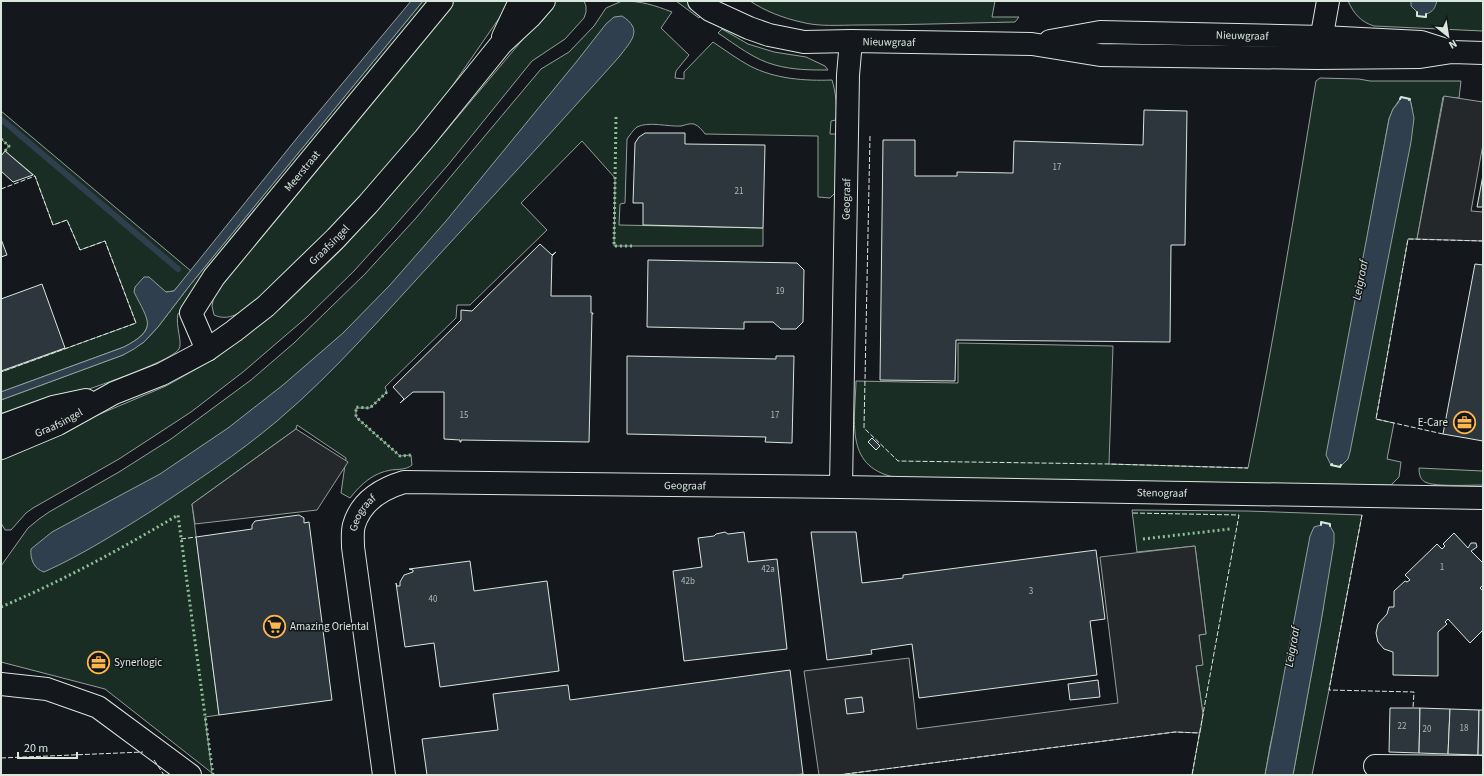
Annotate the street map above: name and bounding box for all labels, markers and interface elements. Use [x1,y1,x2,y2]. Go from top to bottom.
north arrow [1428,16,1468,56]
street label: Nieuwgraaf [1216,28,1269,44]
street label: Nieuwgraaf [862,34,916,50]
text: N [1446,36,1460,53]
street label: Meerstraat [281,147,324,195]
house number: 17 [1053,161,1062,174]
street label: Geograaf [839,177,854,220]
house number: 21 [735,185,743,198]
street label: Graafsingel [306,221,353,268]
water label: Leigraaf [1348,257,1373,302]
house number: 19 [776,285,785,298]
street label: Graafsingel [33,405,86,441]
house number: 15 [460,409,469,422]
house number: 17 [771,409,780,422]
office icon: E-Care [1451,409,1477,435]
place label: E-Care [1418,415,1449,430]
street label: Geograaf [664,478,707,493]
street label: Stenograaf [1137,485,1188,501]
street label: Geograaf [346,490,380,532]
house number: 1 [1440,561,1444,574]
house number: 42a [761,563,775,576]
house number: 42b [681,575,695,588]
house number: 3 [1029,585,1034,598]
house number: 40 [429,593,438,606]
supermarket icon: Amazing Oriental [262,613,288,639]
place label: Amazing Oriental [290,619,369,634]
water label: Leigraaf [1281,624,1305,669]
office icon: Synerlogic [86,649,112,675]
place label: Synerlogic [114,655,162,670]
house number: 22 [1398,720,1407,733]
house number: 18 [1460,722,1469,735]
house number: 20 [1423,723,1432,736]
scale bar [18,734,77,760]
text: 20 m [24,740,48,757]

